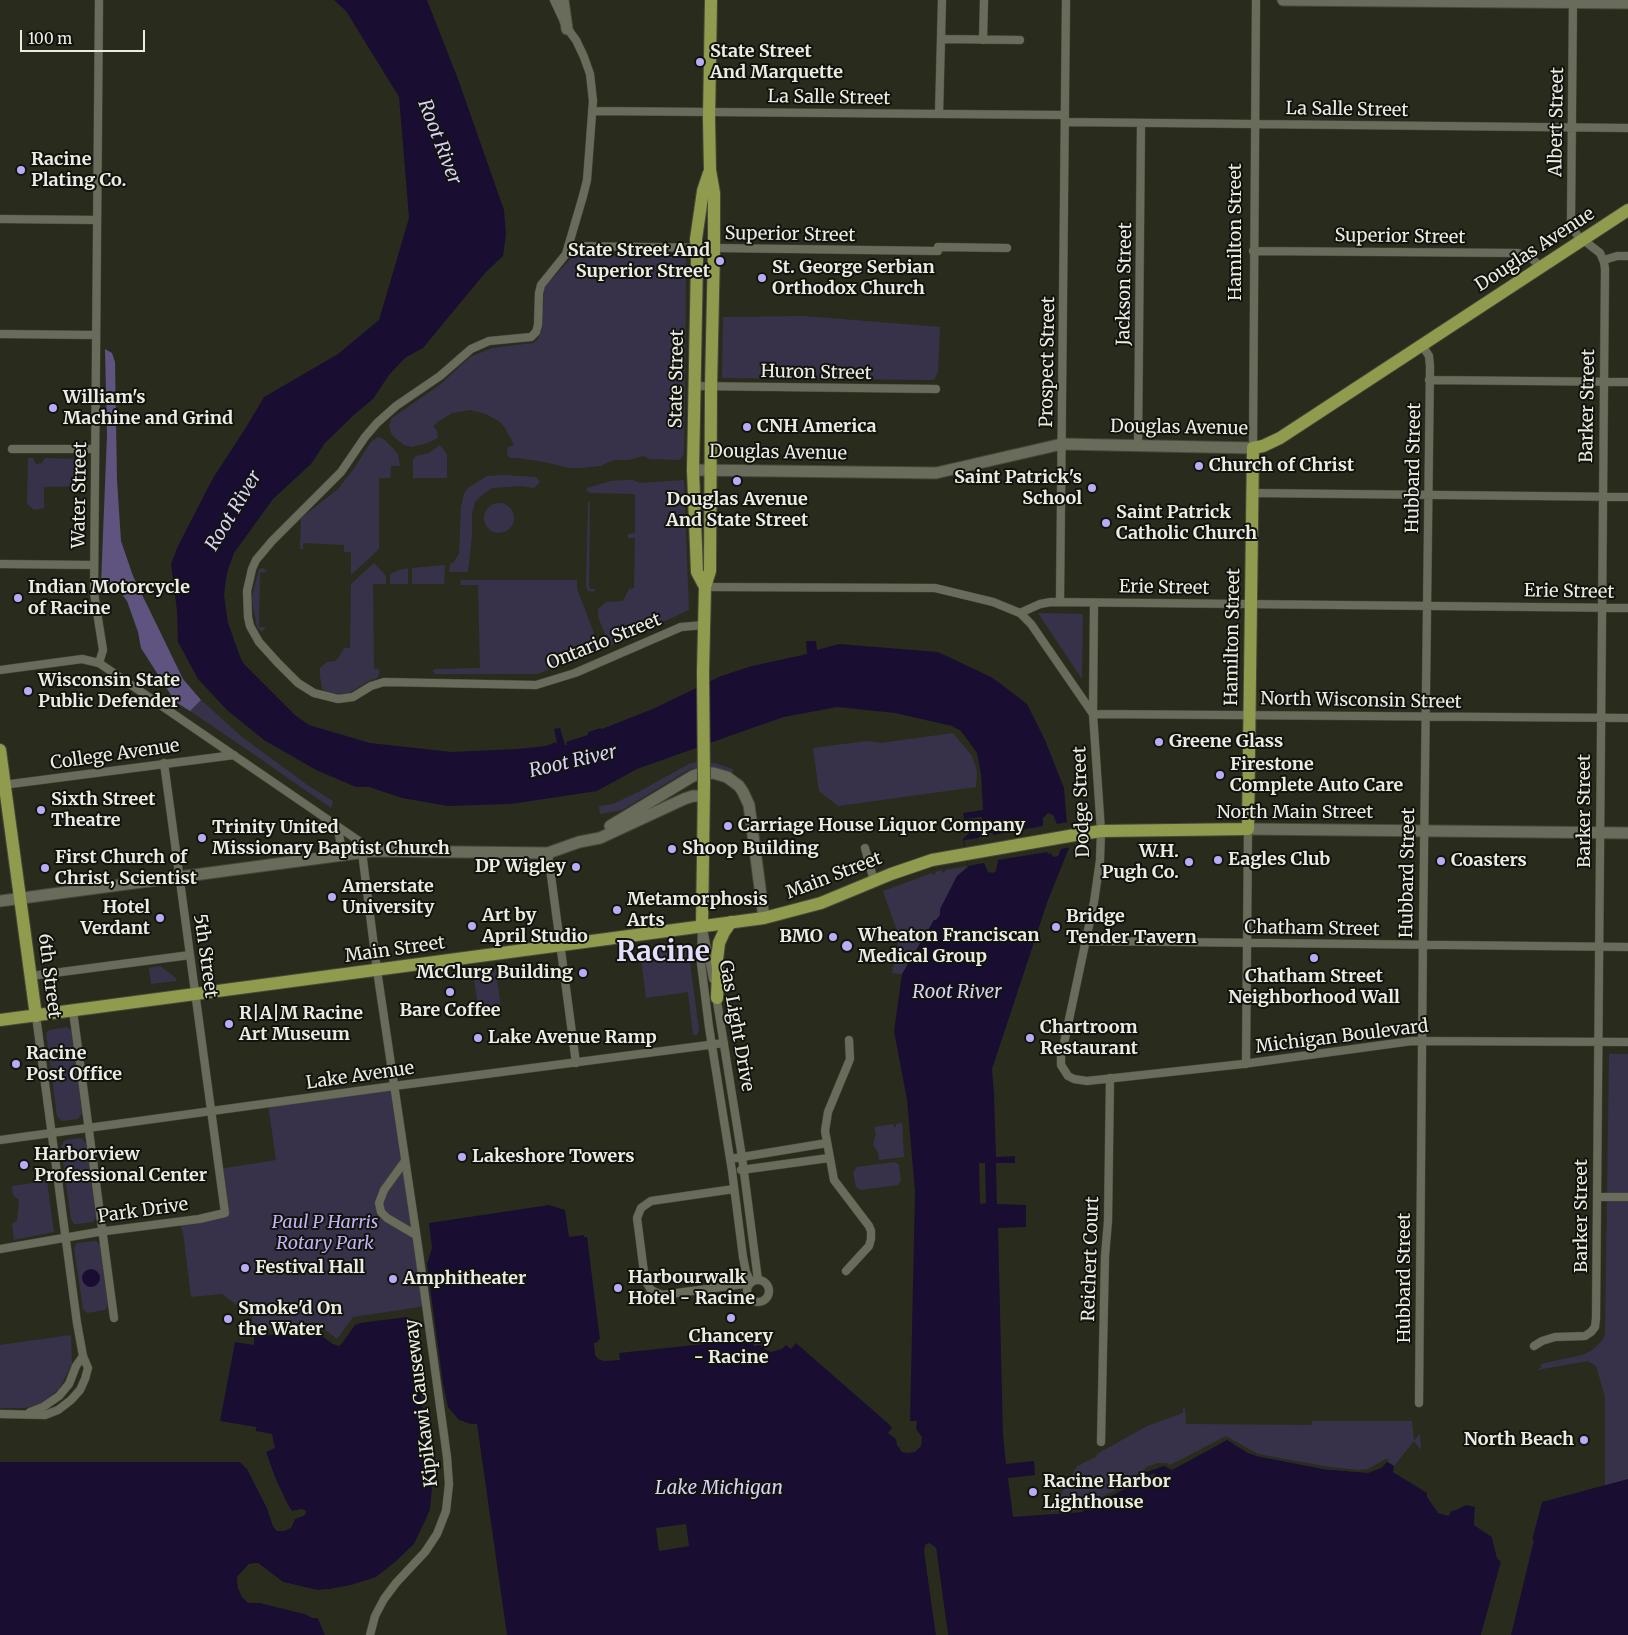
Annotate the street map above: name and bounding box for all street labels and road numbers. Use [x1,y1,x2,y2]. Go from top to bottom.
street label: Albert Street [1545,67,1569,177]
street label: La Salle Street [767,86,891,110]
street label: La Salle Street [1285,98,1409,122]
street label: Hamilton Street [1225,163,1247,301]
street label: Douglas Avenue [1471,203,1599,297]
street label: Jackson Street [1113,222,1137,346]
street label: Superior Street [725,223,855,247]
street label: Superior Street [1335,225,1465,249]
street label: Prospect Street [1036,296,1060,428]
street label: State Street [665,329,689,429]
street label: Barker Street [1576,349,1600,463]
street label: Huron Street [760,361,872,385]
street label: Hubbard Street [1402,403,1426,533]
street label: Douglas Avenue [1110,416,1248,440]
street label: Douglas Avenue [709,441,847,465]
street label: Water Street [68,442,92,548]
street label: Hamilton Street [1221,568,1245,706]
street label: Erie Street [1119,576,1209,600]
street label: Erie Street [1524,580,1614,604]
street label: Ontario Street [544,609,664,675]
street label: North Wisconsin Street [1260,688,1462,714]
street label: College Avenue [49,735,181,775]
street label: Dodge Street [1069,746,1095,858]
street label: Barker Street [1574,754,1596,868]
street label: North Main Street [1217,802,1373,824]
street label: Hubbard Street [1396,808,1420,938]
street label: Main Street [783,848,885,904]
street label: 5th Street [188,913,222,999]
street label: Chatham Street [1244,917,1380,941]
street label: 6th Street [33,932,65,1020]
street label: Main Street [343,932,447,968]
street label: Gas Light Drive [714,959,758,1093]
street label: Michigan Boulevard [1254,1016,1430,1058]
street label: Lake Avenue [304,1058,416,1094]
street label: Barker Street [1571,1159,1593,1273]
street label: Park Drive [96,1194,190,1228]
street label: Reichert Court [1078,1196,1104,1322]
street label: Hubbard Street [1394,1213,1416,1343]
street label: KipiKawi Causeway [401,1318,443,1488]

